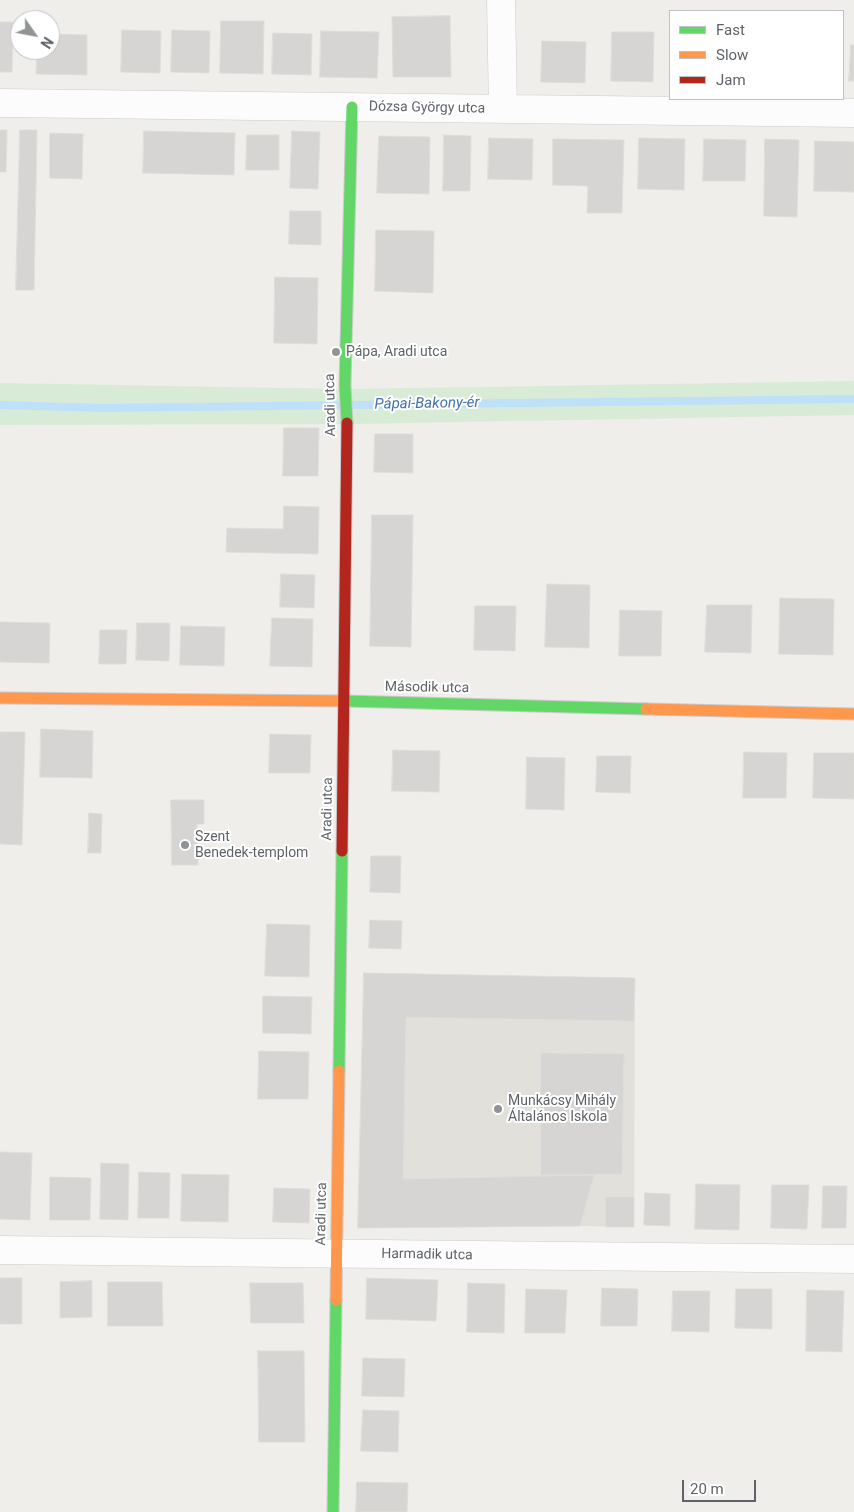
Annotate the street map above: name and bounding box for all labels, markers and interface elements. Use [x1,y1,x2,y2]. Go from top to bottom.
north arrow [10,10,60,60]
legend [669,10,844,100]
text: Fast [716,21,745,39]
text: N [37,34,56,51]
text: Slow [716,46,748,64]
text: Jam [716,71,746,89]
street label: Dózsa György utca [369,99,485,117]
place label: Pápa, Aradi utca [346,344,447,360]
marker: Pápa, Aradi utca [330,346,342,358]
street label: Aradi utca [322,373,340,437]
water label: Pápai-Bakony-ér [374,394,480,414]
street label: Második utca [385,679,469,697]
street label: Aradi utca [319,777,337,841]
place label: Szent Benedek-templom [195,829,308,862]
marker: Szent Benedek-templom [179,839,191,851]
place label: Munkácsy Mihály Általános Iskola [508,1093,616,1126]
marker: Munkácsy Mihály Általános Iskola [492,1103,504,1115]
street label: Aradi utca [313,1182,331,1246]
street label: Harmadik utca [381,1246,473,1264]
scale bar [684,1470,758,1502]
text: 20 m [690,1480,724,1498]

